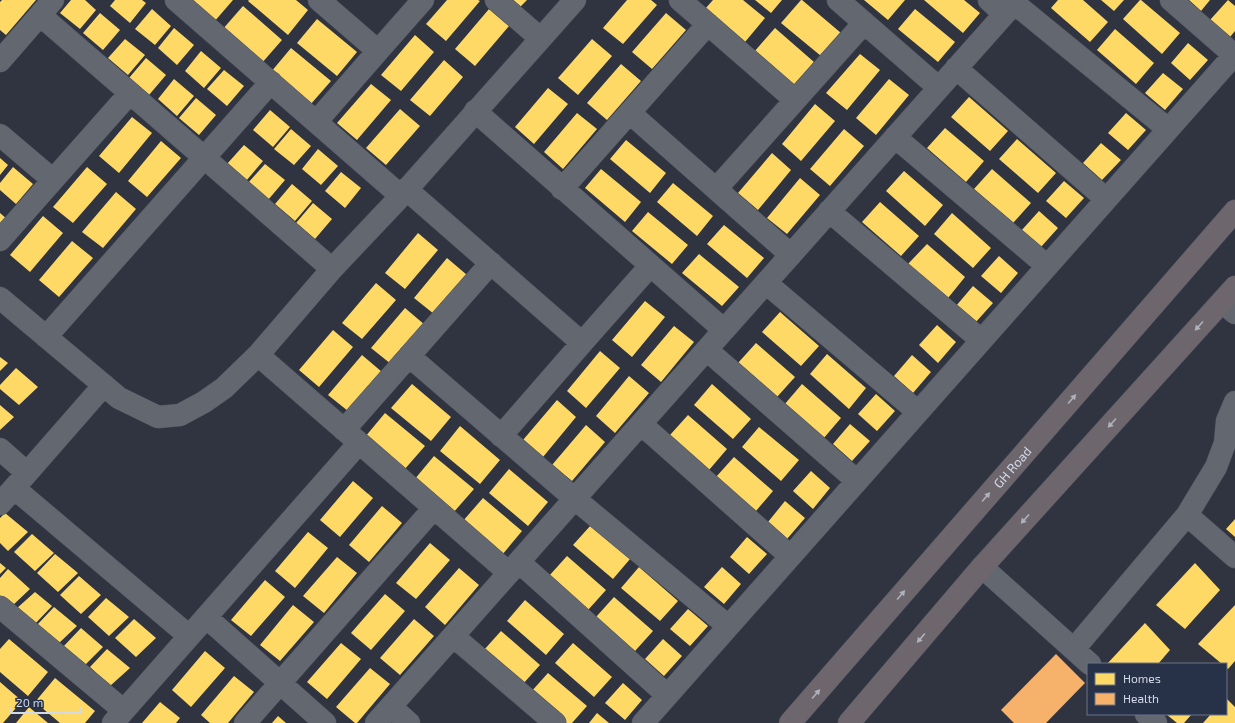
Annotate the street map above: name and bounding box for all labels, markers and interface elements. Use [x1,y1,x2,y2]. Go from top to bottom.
one-way arrow [1195,321,1204,332]
one-way arrow [1067,394,1076,404]
one-way arrow [1108,418,1117,428]
street label: GH Road [990,443,1035,491]
one-way arrow [982,492,991,503]
one-way arrow [1021,514,1030,525]
one-way arrow [897,590,906,601]
one-way arrow [917,633,926,644]
legend [1087,663,1227,715]
text: Homes [1123,671,1161,685]
one-way arrow [811,688,820,699]
scale bar [10,689,81,715]
text: Health [1123,691,1159,705]
text: 20 m [16,695,43,709]

